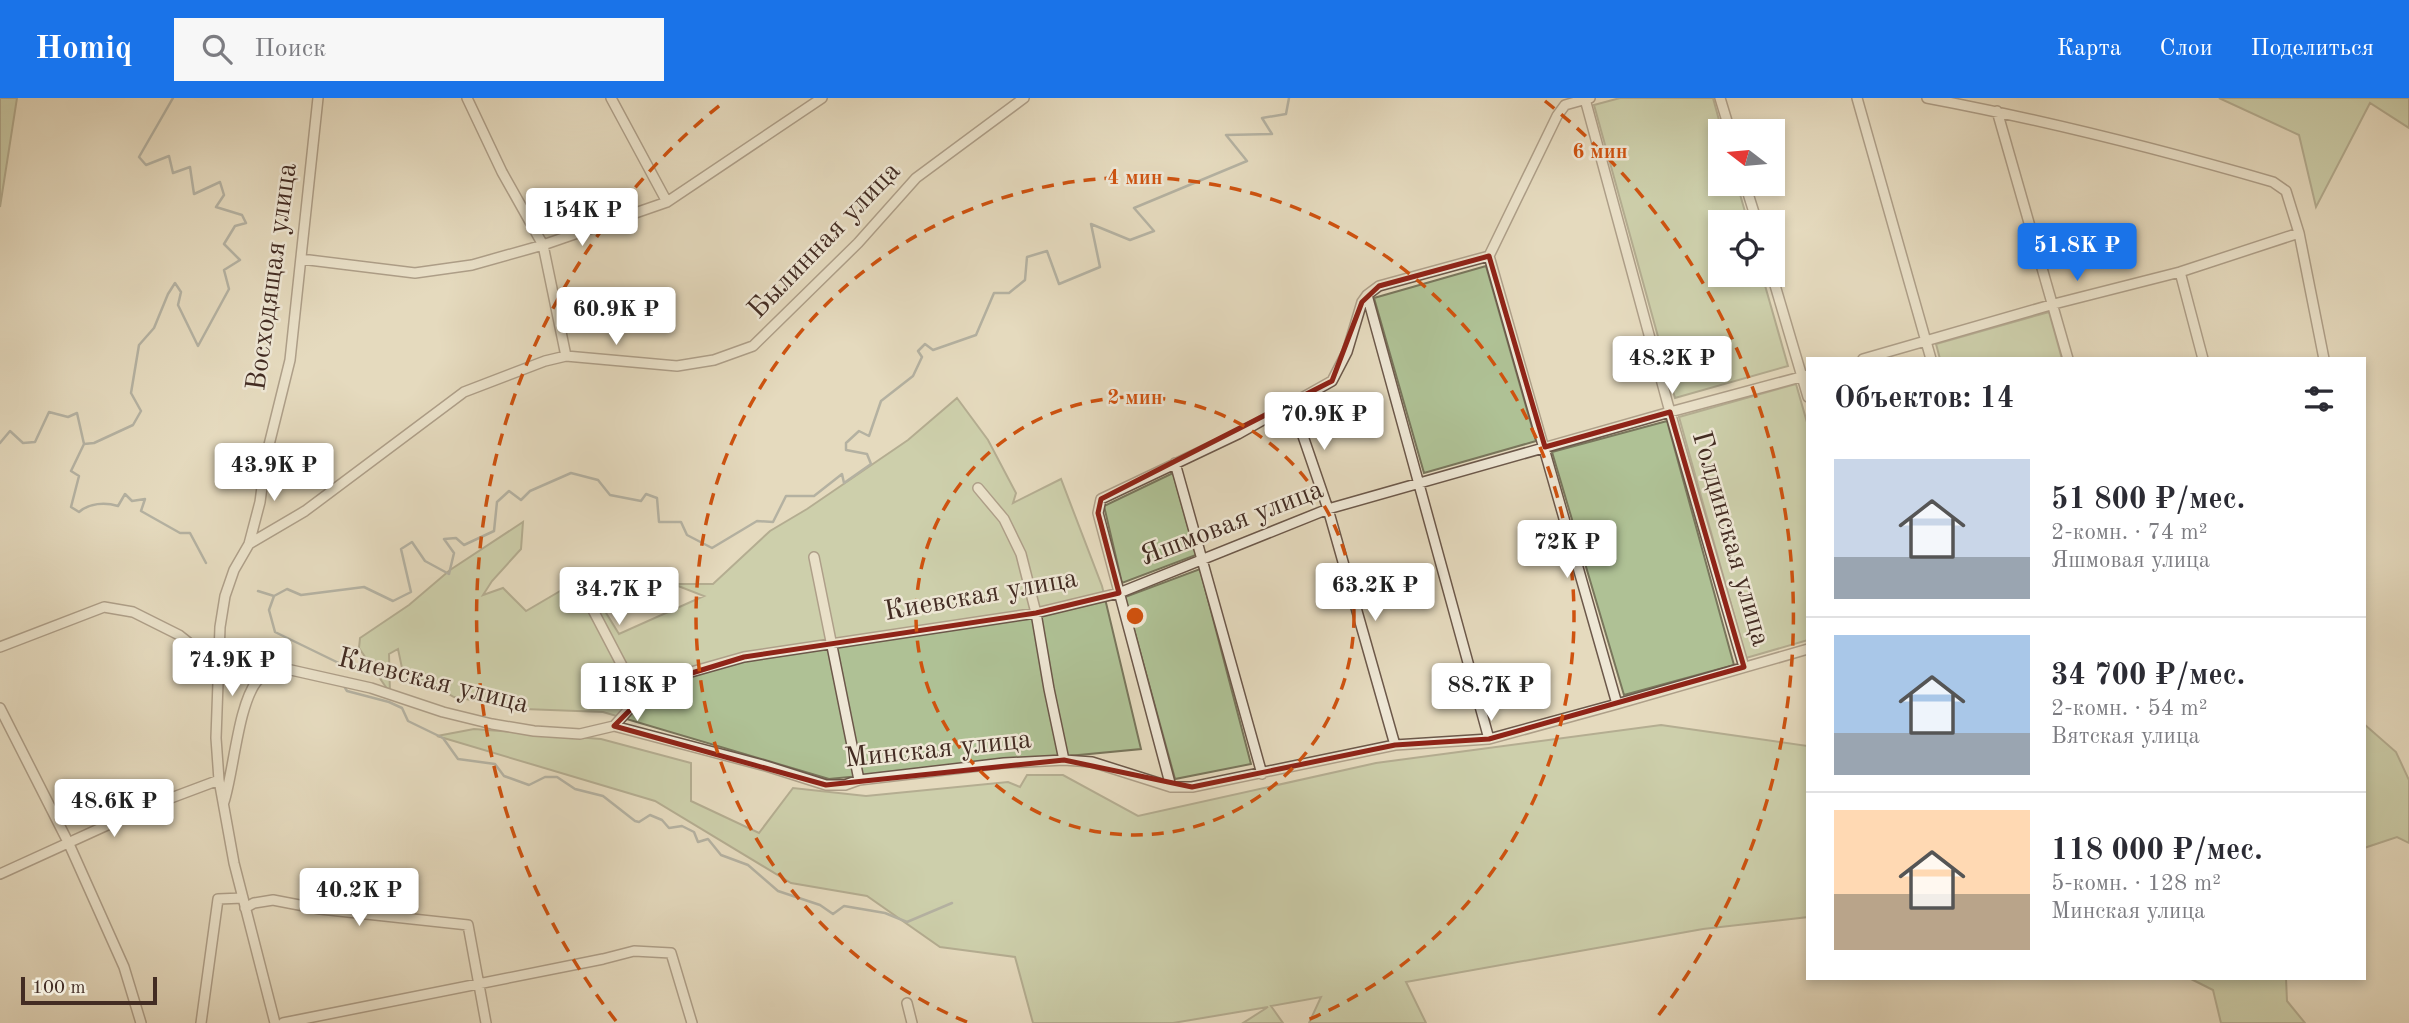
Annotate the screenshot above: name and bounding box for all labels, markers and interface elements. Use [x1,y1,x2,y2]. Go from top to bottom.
search box [174,18,664,81]
icon: search [198,30,236,68]
text: Homiq [35,33,132,66]
text: Поиск [254,36,326,62]
text: Карта [2057,37,2122,61]
text: Слои [2160,37,2213,61]
text: Поделиться [2251,37,2374,61]
north arrow [1708,119,1785,196]
map controls [1708,119,1785,287]
text: 6 мин [1572,142,1628,163]
street label: Былинная улица [743,157,907,325]
street label: Восходящая улица [243,161,303,393]
text: 4 мин [1107,168,1163,189]
pin: 154K ₽ [525,188,639,248]
text: 154K ₽ [542,199,622,222]
button: locate [1708,210,1785,287]
pin: 51.8K ₽ [2012,223,2142,283]
text: 51.8K ₽ [2034,234,2120,257]
pin: 60.9K ₽ [551,288,681,347]
text: 60.9K ₽ [573,298,659,321]
pin: 48.2K ₽ [1607,336,1737,396]
text: 48.2K ₽ [1629,347,1715,370]
icon: filters [2300,380,2338,418]
text: Объектов: 14 [1834,384,2014,414]
text: 2 мин [1107,388,1163,409]
pin: 70.9K ₽ [1259,392,1389,452]
text: 70.9K ₽ [1281,403,1367,426]
street label: Голдинская улица [1686,428,1774,650]
pin: 43.9K ₽ [209,444,339,503]
text: 43.9K ₽ [231,454,317,477]
street label: Яшмовая улица [1137,476,1328,572]
text: 51 800 ₽/мес. [2051,485,2245,515]
icon: home [1890,487,1974,571]
pin: 72K ₽ [1518,520,1616,580]
text: 2-комн. · 74 m² [2051,521,2208,544]
text: 72K ₽ [1534,531,1600,554]
text: Яшмовая улица [2051,549,2210,572]
pin: 63.2K ₽ [1310,564,1440,623]
street label: Киевская улица [882,565,1080,627]
pin: 34.7K ₽ [554,568,684,627]
text: 63.2K ₽ [1332,574,1418,597]
text: 34.7K ₽ [576,578,662,601]
centre of rings [1123,604,1147,628]
pin: 74.9K ₽ [167,638,297,698]
street label: Киевская улица [335,645,532,719]
text: 74.9K ₽ [189,649,275,672]
text: 34 700 ₽/мес. [2051,661,2245,691]
icon: home [1890,663,1974,747]
pin: 118K ₽ [580,664,694,723]
pin: 88.7K ₽ [1426,664,1556,723]
text: 118K ₽ [597,674,677,697]
text: 88.7K ₽ [1448,674,1534,697]
text: 2-комн. · 54 m² [2051,697,2208,720]
text: Вятская улица [2051,725,2200,748]
street label: Минская улица [843,726,1033,774]
pin: 48.6K ₽ [49,780,179,839]
text: 48.6K ₽ [71,790,157,813]
text: 118 000 ₽/мес. [2051,836,2263,866]
icon: home [1890,838,1974,922]
pin: 40.2K ₽ [294,868,424,928]
text: 5-комн. · 128 m² [2051,872,2221,895]
text: 40.2K ₽ [316,879,402,902]
text: Минская улица [2051,900,2205,923]
scale bar [21,974,158,1006]
text: 100 m [32,979,85,998]

